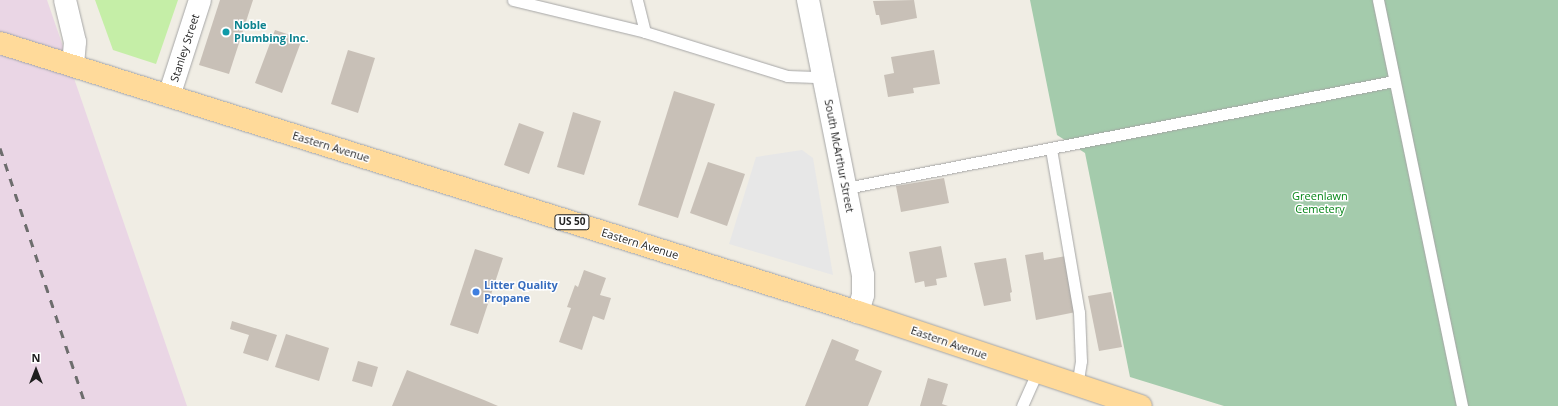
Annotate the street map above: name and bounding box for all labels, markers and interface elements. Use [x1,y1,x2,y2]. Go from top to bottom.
street label: Stanley Street [168,12,202,84]
place label: Noble Plumbing Inc. [234,19,309,45]
marker: Noble Plumbing Inc. [221,27,231,37]
street label: South McArthur Street [822,98,856,214]
street label: Eastern Avenue [291,129,371,165]
park label: Greenlawn Cemetery [1292,190,1348,216]
road number: US 50 [554,214,590,230]
street label: Eastern Avenue [600,226,680,262]
place label: Litter Quality Propane [484,279,558,305]
marker: Litter Quality Propane [471,287,481,297]
street label: Eastern Avenue [909,324,989,362]
north arrow [16,350,56,390]
text: N [32,350,40,365]

